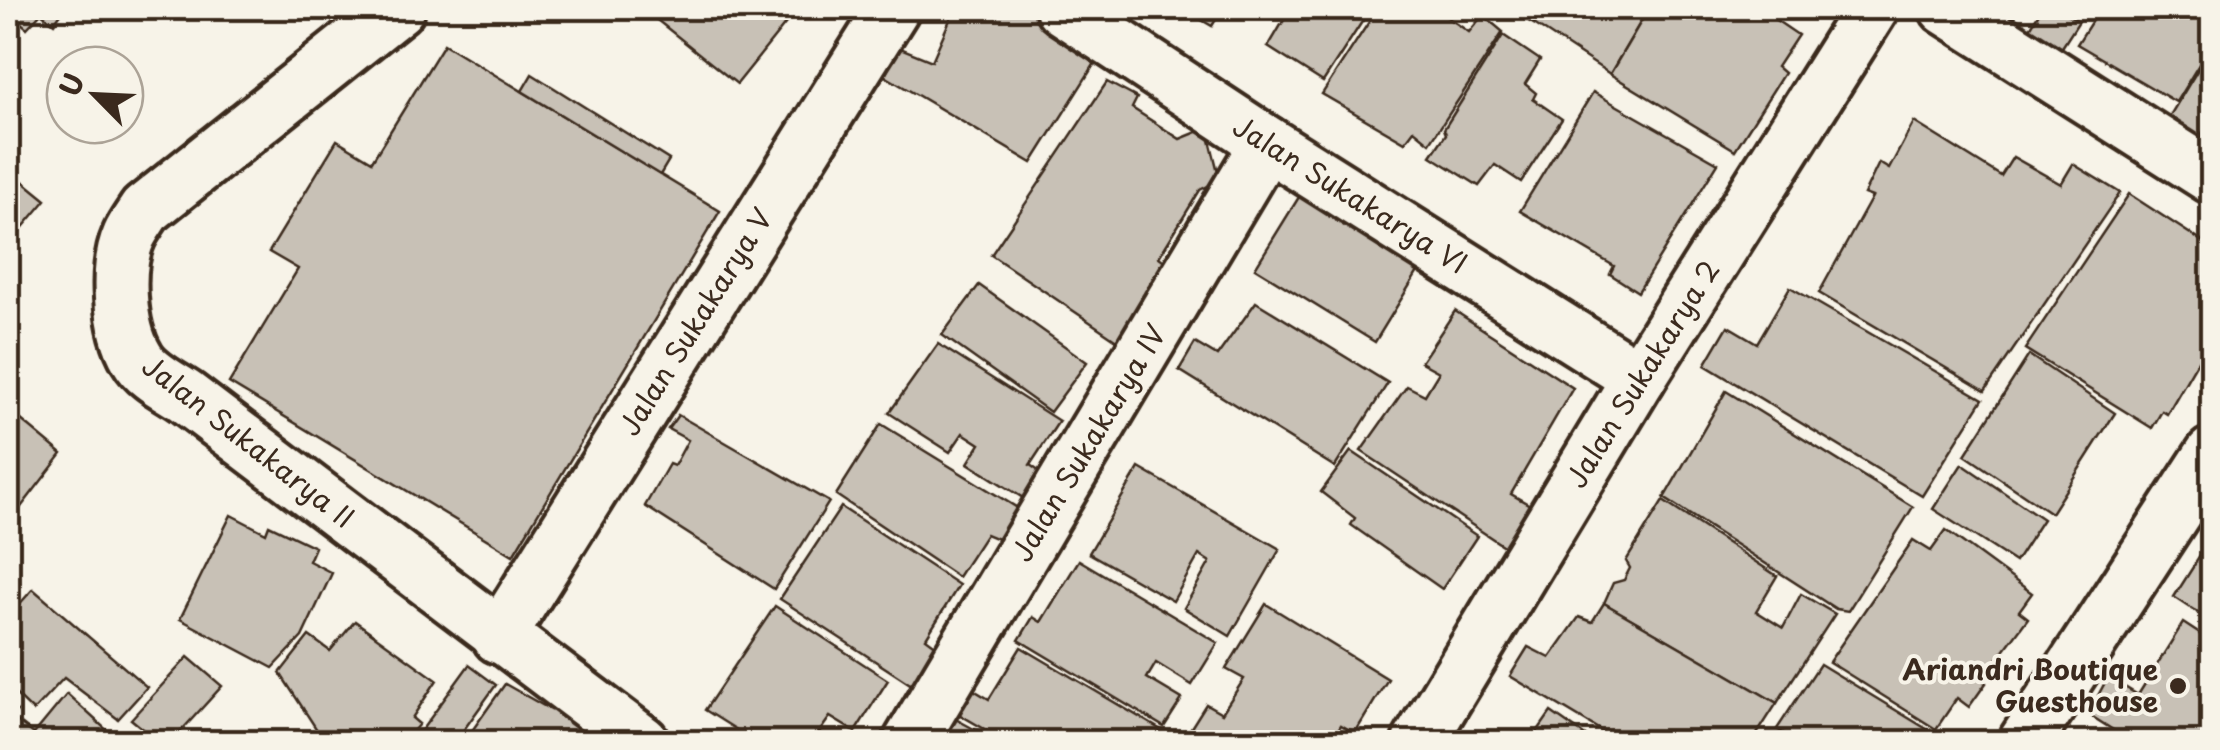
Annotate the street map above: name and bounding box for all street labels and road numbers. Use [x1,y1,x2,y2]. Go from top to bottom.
street label: Jalan Sukakarya VI [1225,104,1476,283]
street label: Jalan Sukakarya V [607,199,782,443]
street label: Jalan Sukakarya 2 [1554,251,1729,495]
street label: Jalan Sukakarya IV [1000,315,1176,569]
street label: Jalan Sukakarya II [134,344,364,538]

